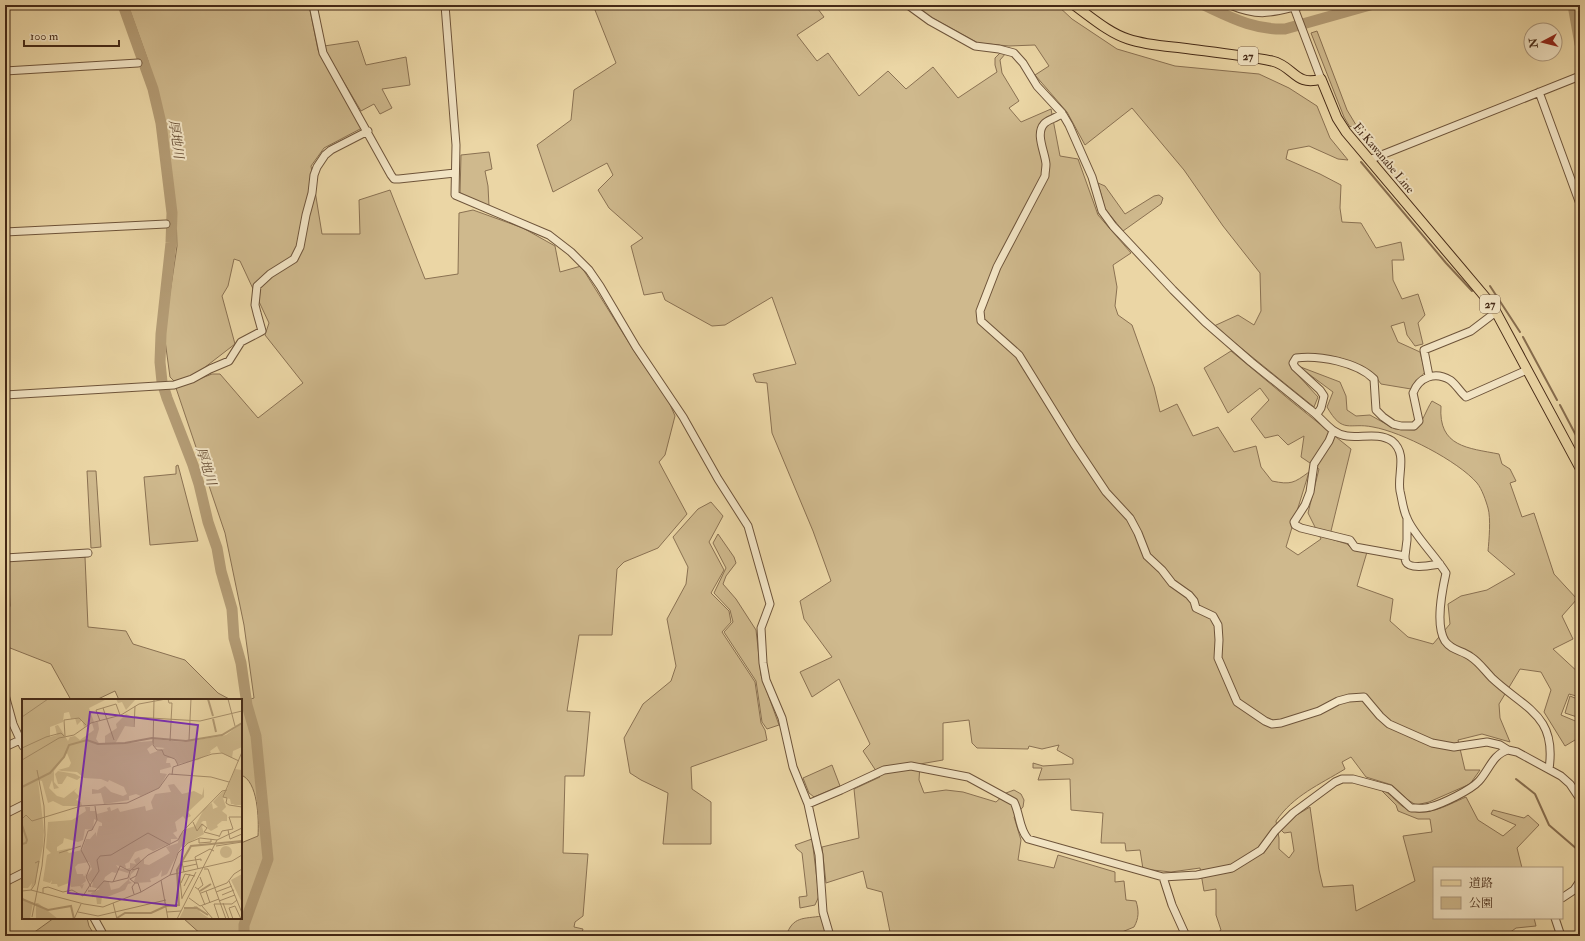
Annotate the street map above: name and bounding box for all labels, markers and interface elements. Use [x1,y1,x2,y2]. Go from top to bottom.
scale bar [24,22,119,48]
north arrow [1523,22,1563,62]
text: 100 m [30,29,59,44]
text: N [1526,36,1541,50]
road number: 27 [1238,47,1258,65]
water label: 厚地川 [165,119,187,162]
street label: Ei Kawanabe Line [1350,120,1417,197]
road number: 27 [1480,295,1500,313]
water label: 厚地川 [193,445,220,489]
inset map [22,699,242,919]
legend [1433,867,1563,919]
text: 道路 [1469,876,1493,891]
text: 公園 [1469,896,1493,911]

